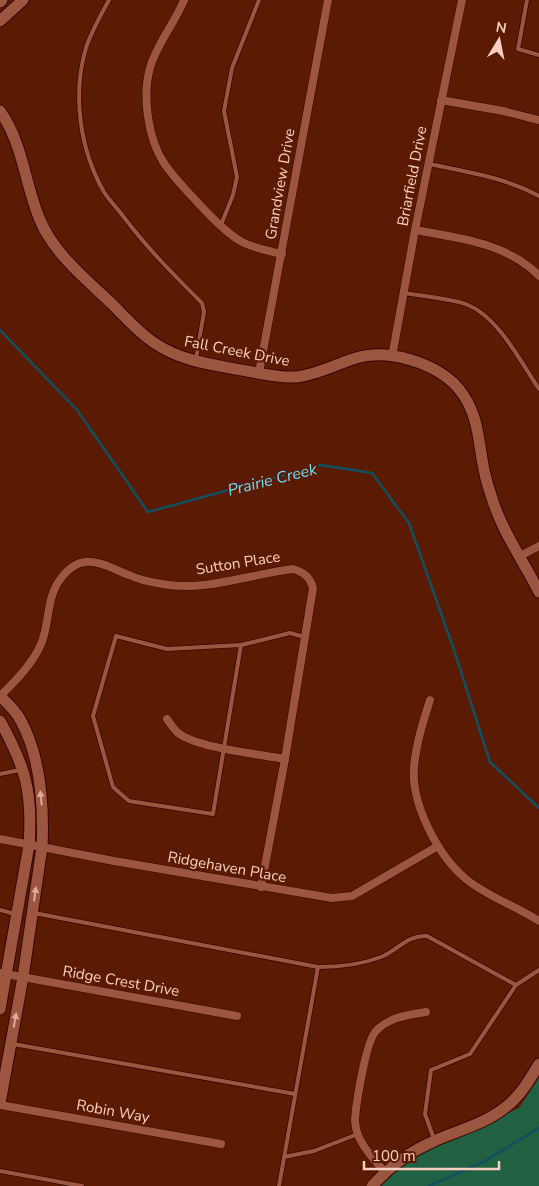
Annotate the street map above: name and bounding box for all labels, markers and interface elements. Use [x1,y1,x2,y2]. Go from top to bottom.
north arrow [474,15,524,65]
text: N [494,17,508,38]
street label: Briarfield Drive [392,124,432,228]
street label: Grandview Drive [260,127,300,241]
street label: Fall Creek Drive [183,331,291,371]
water label: Prairie Creek [225,458,320,502]
street label: Sutton Place [194,546,282,580]
one-way arrow [37,790,45,806]
street label: Ridgehaven Place [166,847,288,887]
one-way arrow [31,886,39,902]
street label: Ridge Crest Drive [61,961,181,1001]
one-way arrow [12,1012,20,1028]
street label: Robin Way [75,1095,151,1127]
scale bar [364,1138,499,1170]
text: 100 m [372,1146,416,1166]

